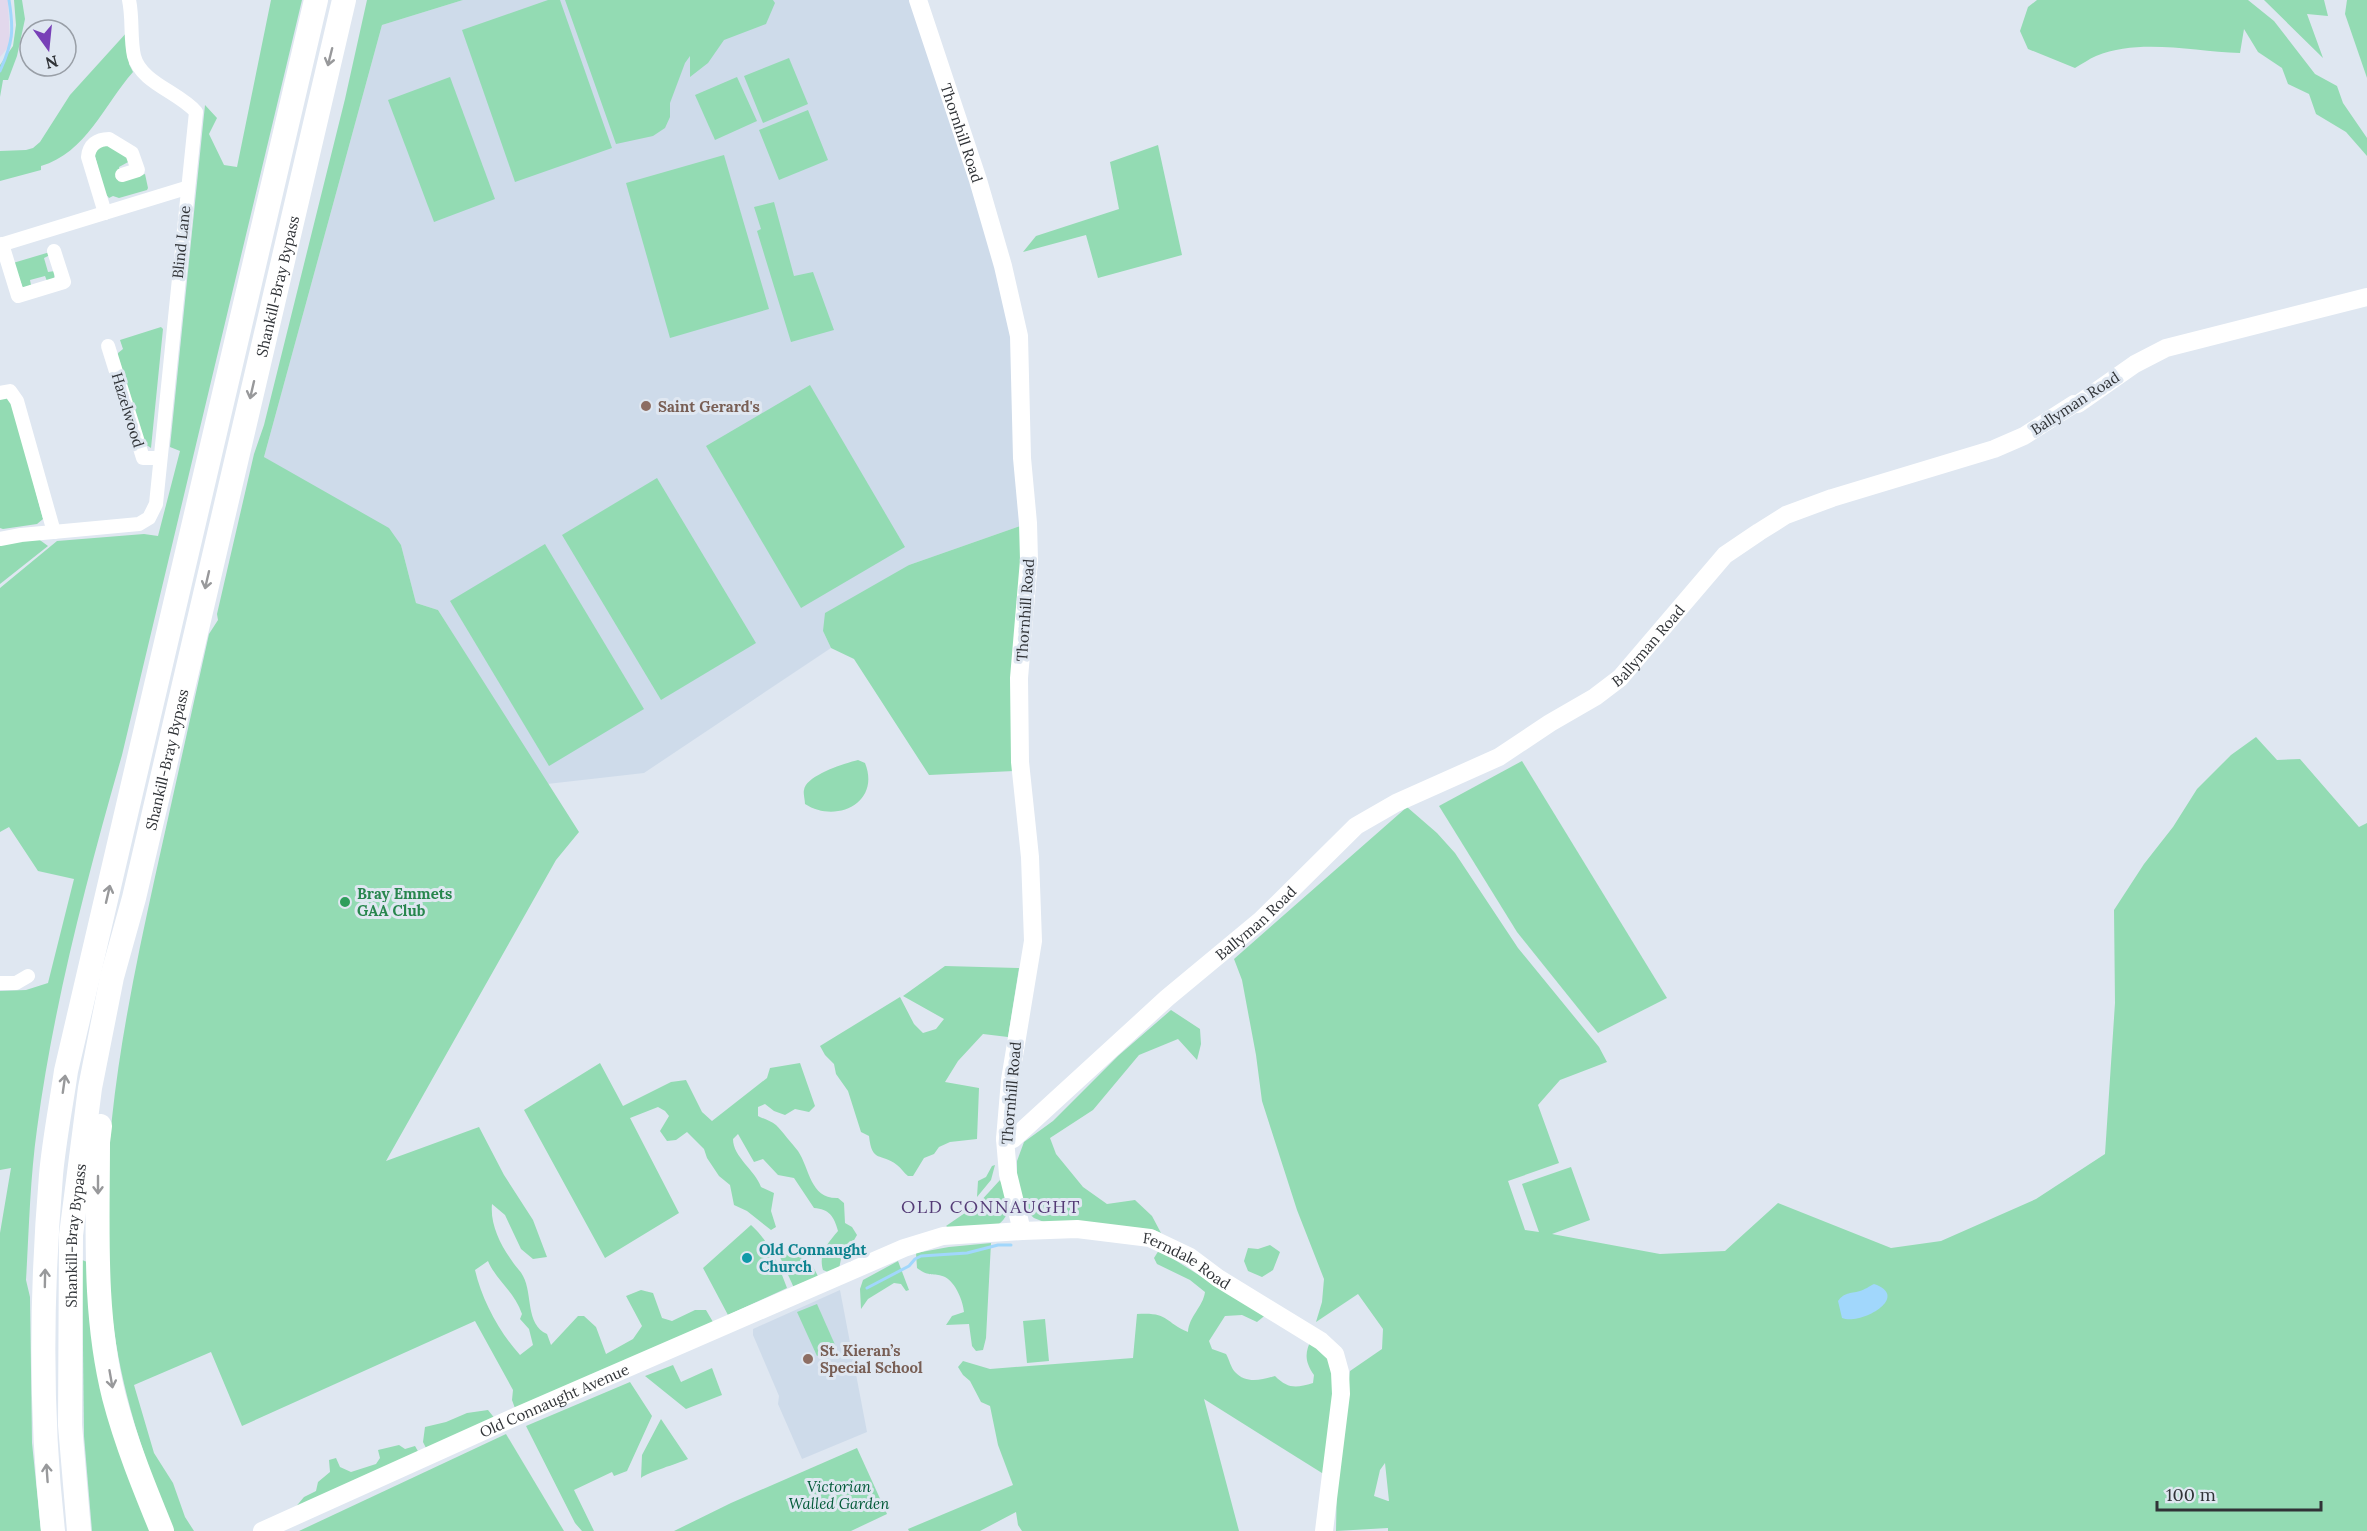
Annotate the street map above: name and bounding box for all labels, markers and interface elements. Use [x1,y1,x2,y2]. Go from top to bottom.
north arrow [18,18,78,78]
one-way arrow [323,47,335,66]
text: N [43,51,60,74]
street label: Thornhill Road [937,81,988,185]
street label: Blind Lane [168,204,194,280]
street label: Shankill-Bray Bypass [251,214,303,359]
street label: Ballyman Road [2027,367,2123,439]
street label: Hazelwood [108,370,148,450]
one-way arrow [245,380,257,399]
place label: Saint Gerard's [658,397,760,416]
marker: Saint Gerard's [639,399,653,413]
street label: Thornhill Road [1012,558,1038,662]
one-way arrow [201,570,213,589]
street label: Ballyman Road [1608,600,1688,691]
street label: Shankill-Bray Bypass [141,687,192,832]
street label: Ballyman Road [1211,881,1300,964]
place label: Bray Emmets GAA Club [357,884,452,920]
one-way arrow [102,885,114,904]
marker: Bray Emmets GAA Club [338,895,352,909]
street label: Thornhill Road [997,1041,1025,1145]
one-way arrow [58,1075,69,1094]
street label: Shankill-Bray Bypass [61,1162,90,1308]
one-way arrow [92,1175,104,1195]
district label: OLD CONNAUGHT [901,1195,1081,1218]
street label: Ferndale Road [1142,1228,1234,1293]
place label: Old Connaught Church [759,1240,867,1276]
marker: Old Connaught Church [740,1251,754,1265]
one-way arrow [39,1268,51,1288]
place label: St. Kieran’s Special School [820,1341,923,1377]
marker: St. Kieran’s Special School [801,1352,815,1366]
street label: Old Connaught Avenue [476,1359,632,1441]
one-way arrow [106,1369,117,1389]
one-way arrow [42,1463,53,1483]
scale bar [2157,1474,2320,1512]
park label: Victorian Walled Garden [789,1477,890,1513]
text: 100 m [2166,1483,2216,1506]

